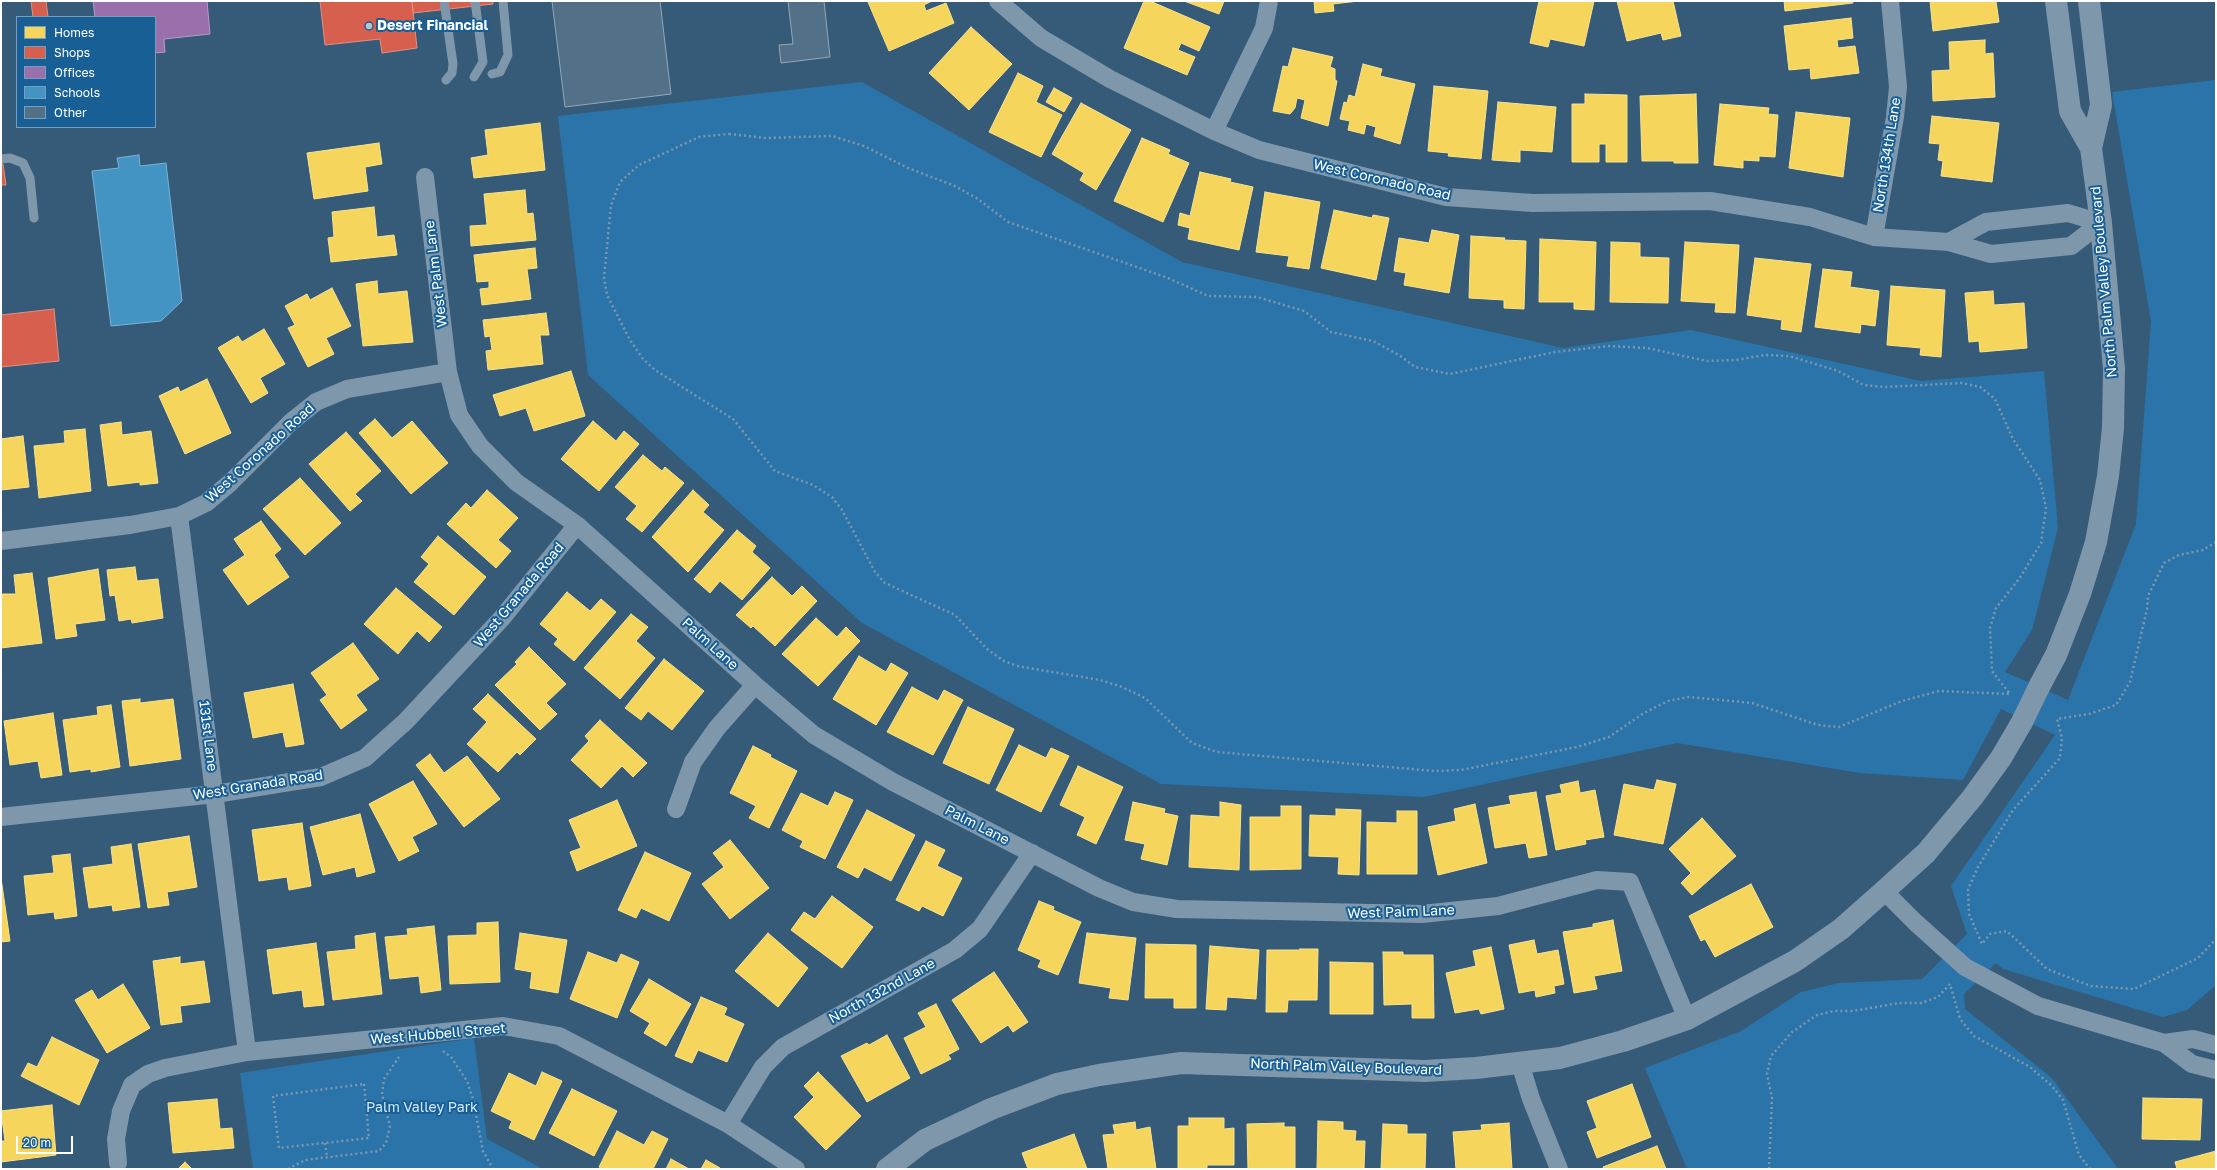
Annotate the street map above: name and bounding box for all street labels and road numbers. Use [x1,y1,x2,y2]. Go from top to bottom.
street label: North 134th Lane [1870,96,1904,214]
street label: West Coronado Road [1312,156,1452,204]
street label: North Palm Valley Boulevard [2087,186,2121,378]
street label: West Palm Lane [421,220,451,328]
street label: West Coronado Road [202,400,318,506]
street label: West Granada Road [470,539,568,651]
street label: Palm Lane [678,614,742,674]
street label: 131st Lane [195,700,221,772]
street label: West Granada Road [192,766,324,804]
street label: Palm Lane [942,802,1012,848]
street label: West Palm Lane [1347,902,1455,922]
street label: North 132nd Lane [826,955,938,1027]
street label: West Hubbell Street [370,1020,506,1048]
street label: North Palm Valley Boulevard [1250,1055,1442,1079]

